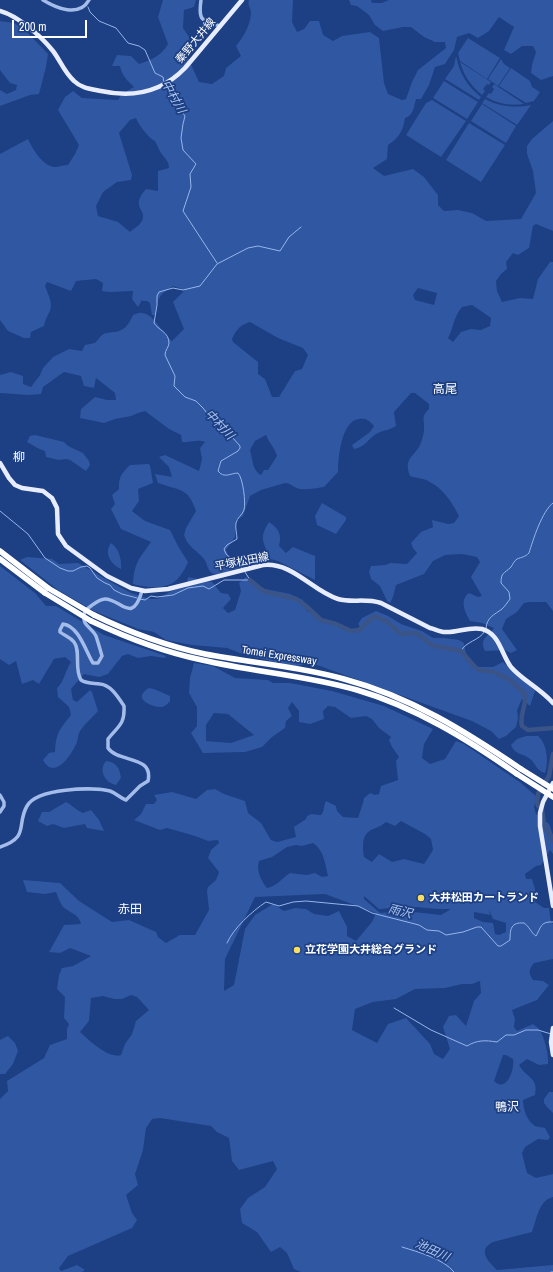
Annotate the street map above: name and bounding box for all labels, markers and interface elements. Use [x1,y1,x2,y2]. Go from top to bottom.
scale bar [14,12,89,38]
street label: 秦野大井線 [173,16,219,66]
text: 200 m [19,19,46,35]
water label: 中村川 [158,78,188,116]
district label: 高尾 [433,383,457,397]
water label: 中村川 [201,407,237,443]
district label: 柳 [13,451,25,465]
street label: 平塚松田線 [214,550,270,574]
street label: Tomei Expressway [241,644,317,668]
place label: 大井松田カートランド [429,891,539,905]
marker: 大井松田カートランド [416,893,426,903]
water label: 雨沢 [387,902,413,922]
district label: 赤田 [118,903,142,917]
place label: 立花学園大井総合グランド [305,943,437,957]
marker: 立花学園大井総合グランド [292,945,302,955]
district label: 鴨沢 [495,1101,519,1115]
water label: 池田川 [413,1237,451,1265]

